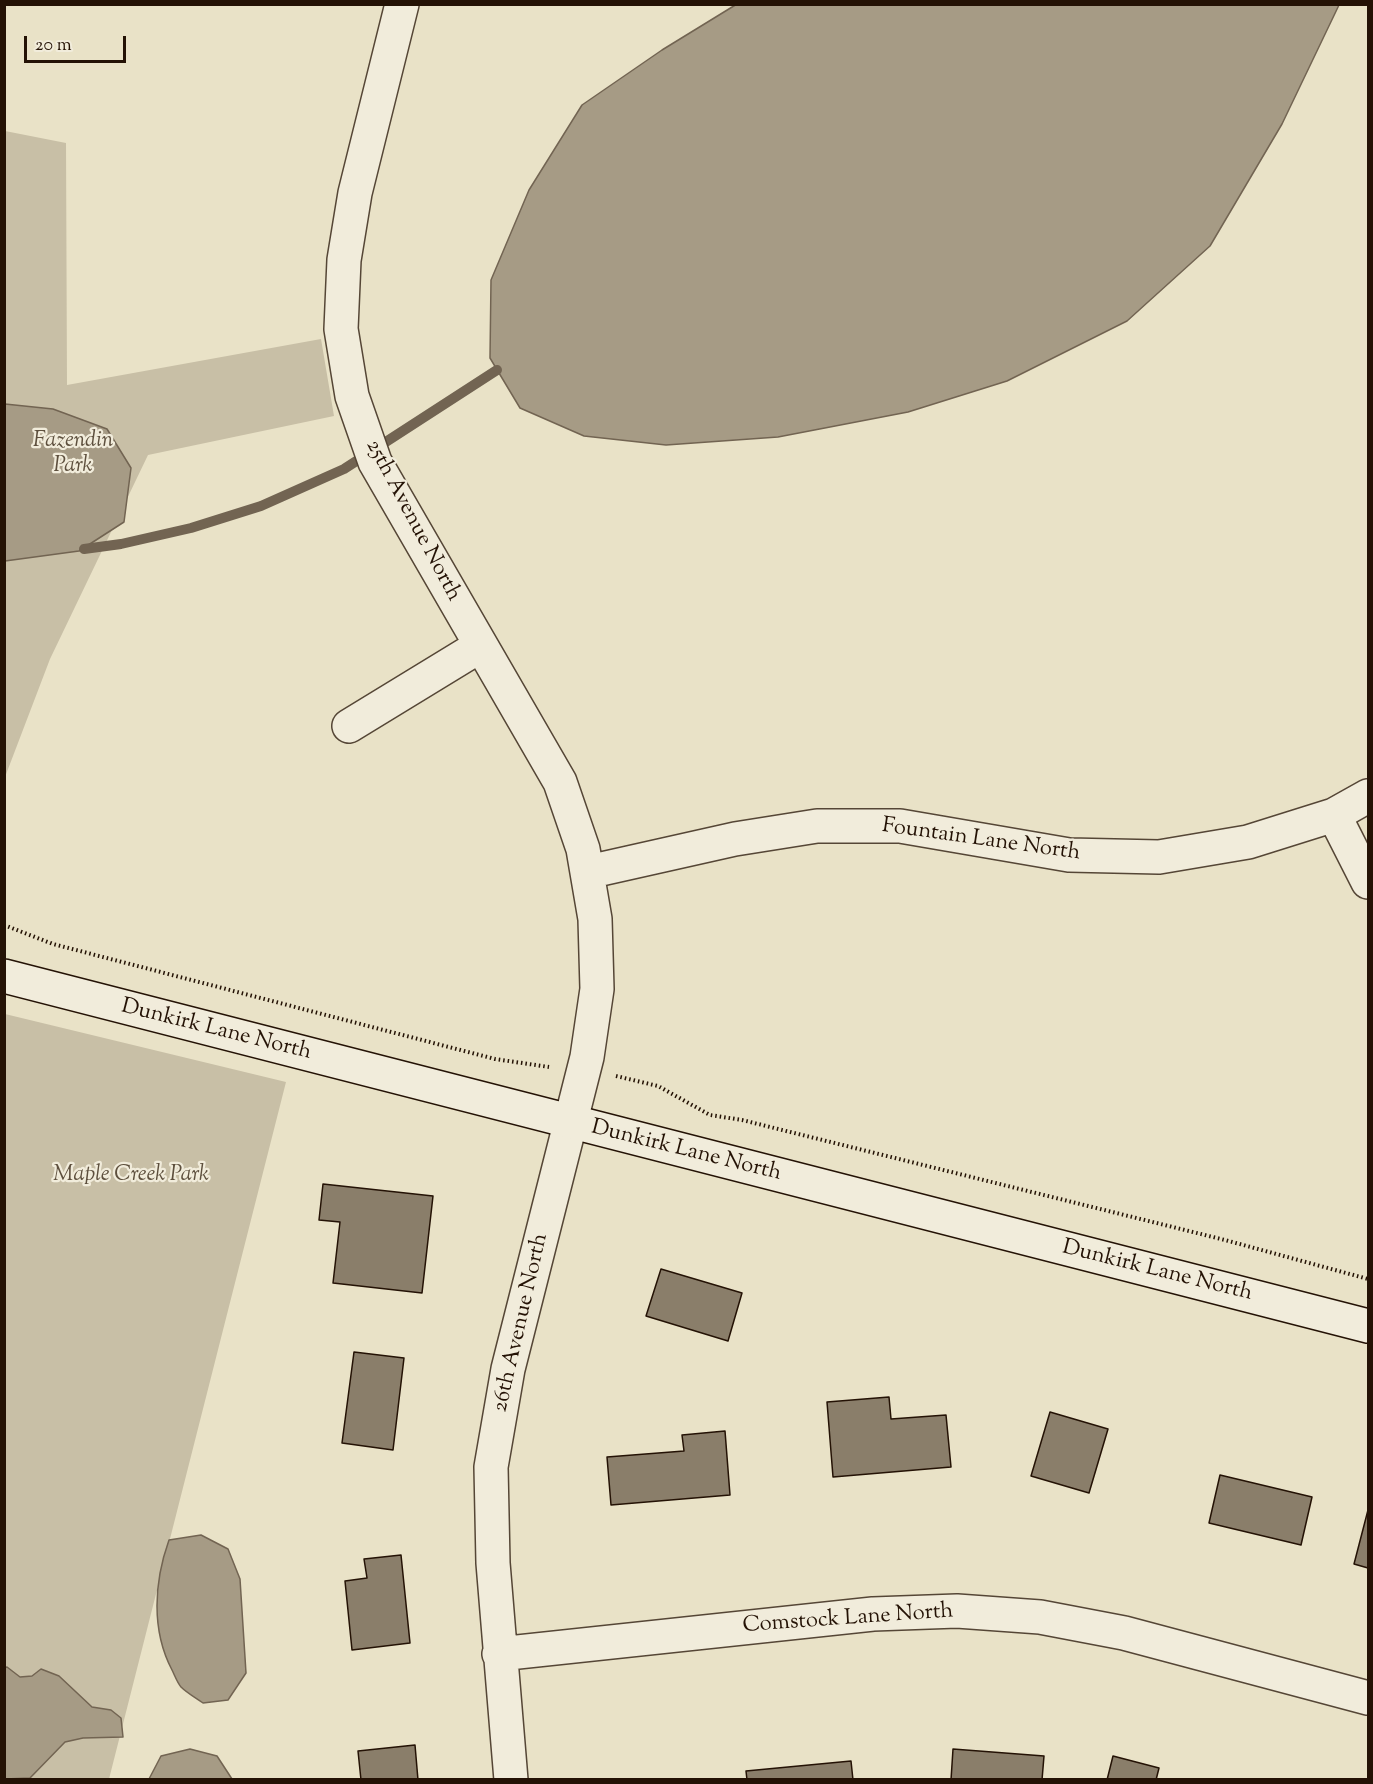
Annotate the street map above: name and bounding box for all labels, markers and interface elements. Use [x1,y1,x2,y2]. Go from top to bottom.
scale bar [27,24,129,62]
text: 20 m [35,33,72,59]
park label: Fazendin Park [33,429,113,481]
street label: 25th Avenue North [358,436,466,606]
street label: Fountain Lane North [880,814,1082,868]
street label: Dunkirk Lane North [118,995,314,1067]
street label: Dunkirk Lane North [588,1116,784,1188]
park label: Maple Creek Park [53,1163,209,1189]
street label: 26th Avenue North [489,1231,555,1415]
street label: Dunkirk Lane North [1059,1236,1255,1308]
street label: Comstock Lane North [742,1599,954,1641]

